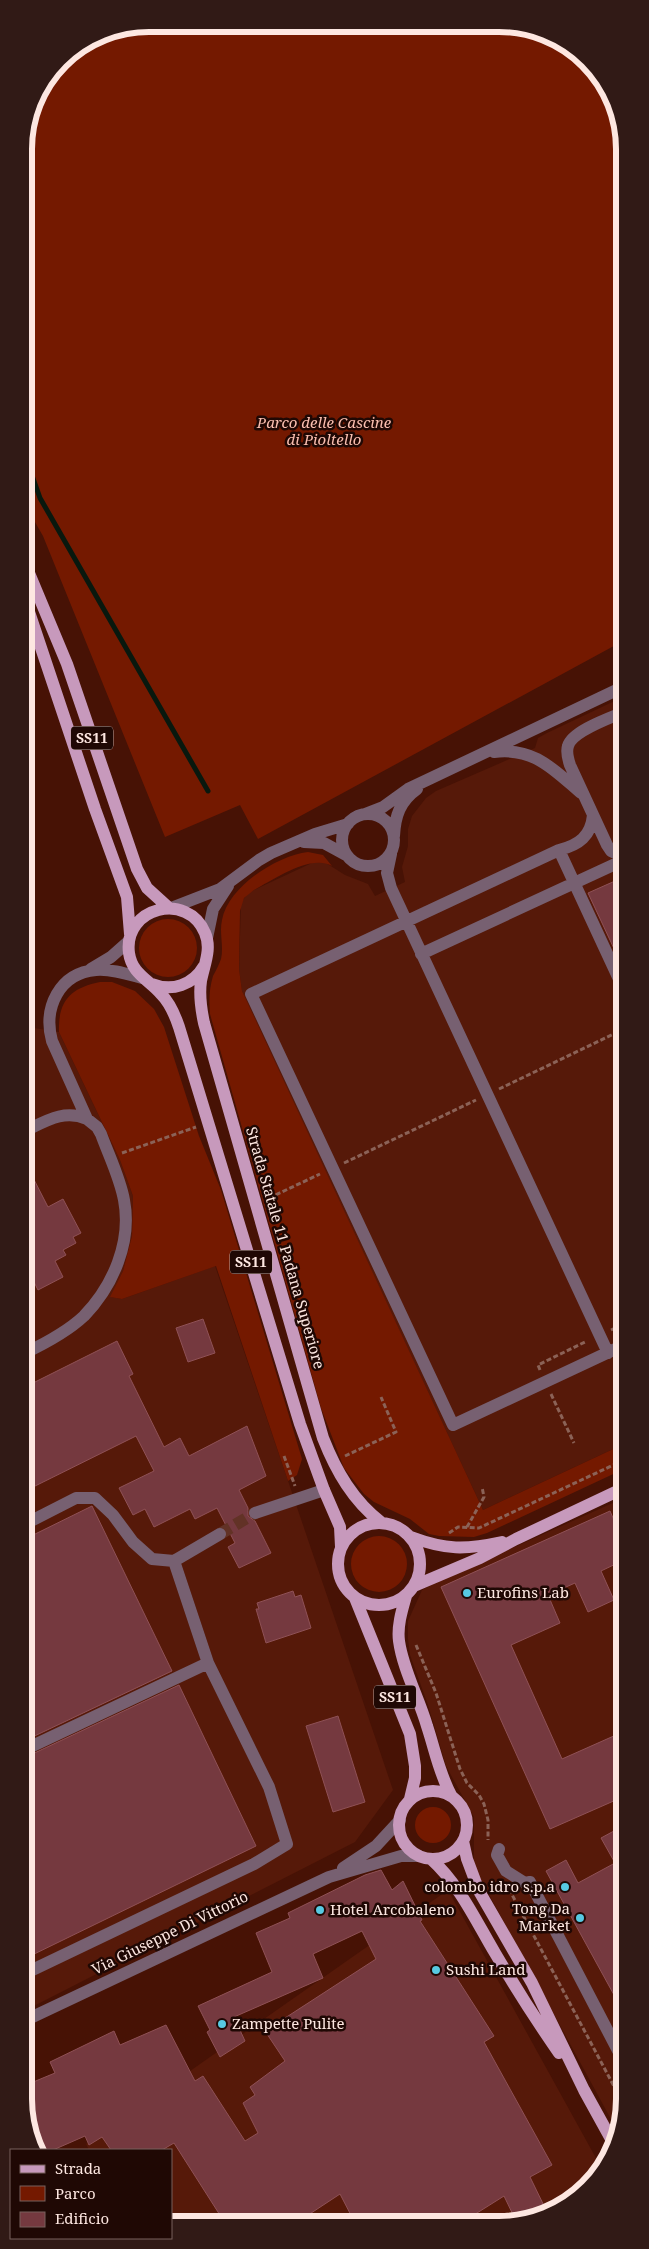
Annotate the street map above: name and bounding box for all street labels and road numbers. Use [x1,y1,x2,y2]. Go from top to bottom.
road number: SS11 [71,726,113,750]
street label: Strada Statale 11 Padana Superiore [242,1124,330,1371]
road number: SS11 [230,1250,272,1274]
road number: SS11 [374,1685,416,1708]
street label: Via Giuseppe Di Vittorio [88,1885,251,1979]

